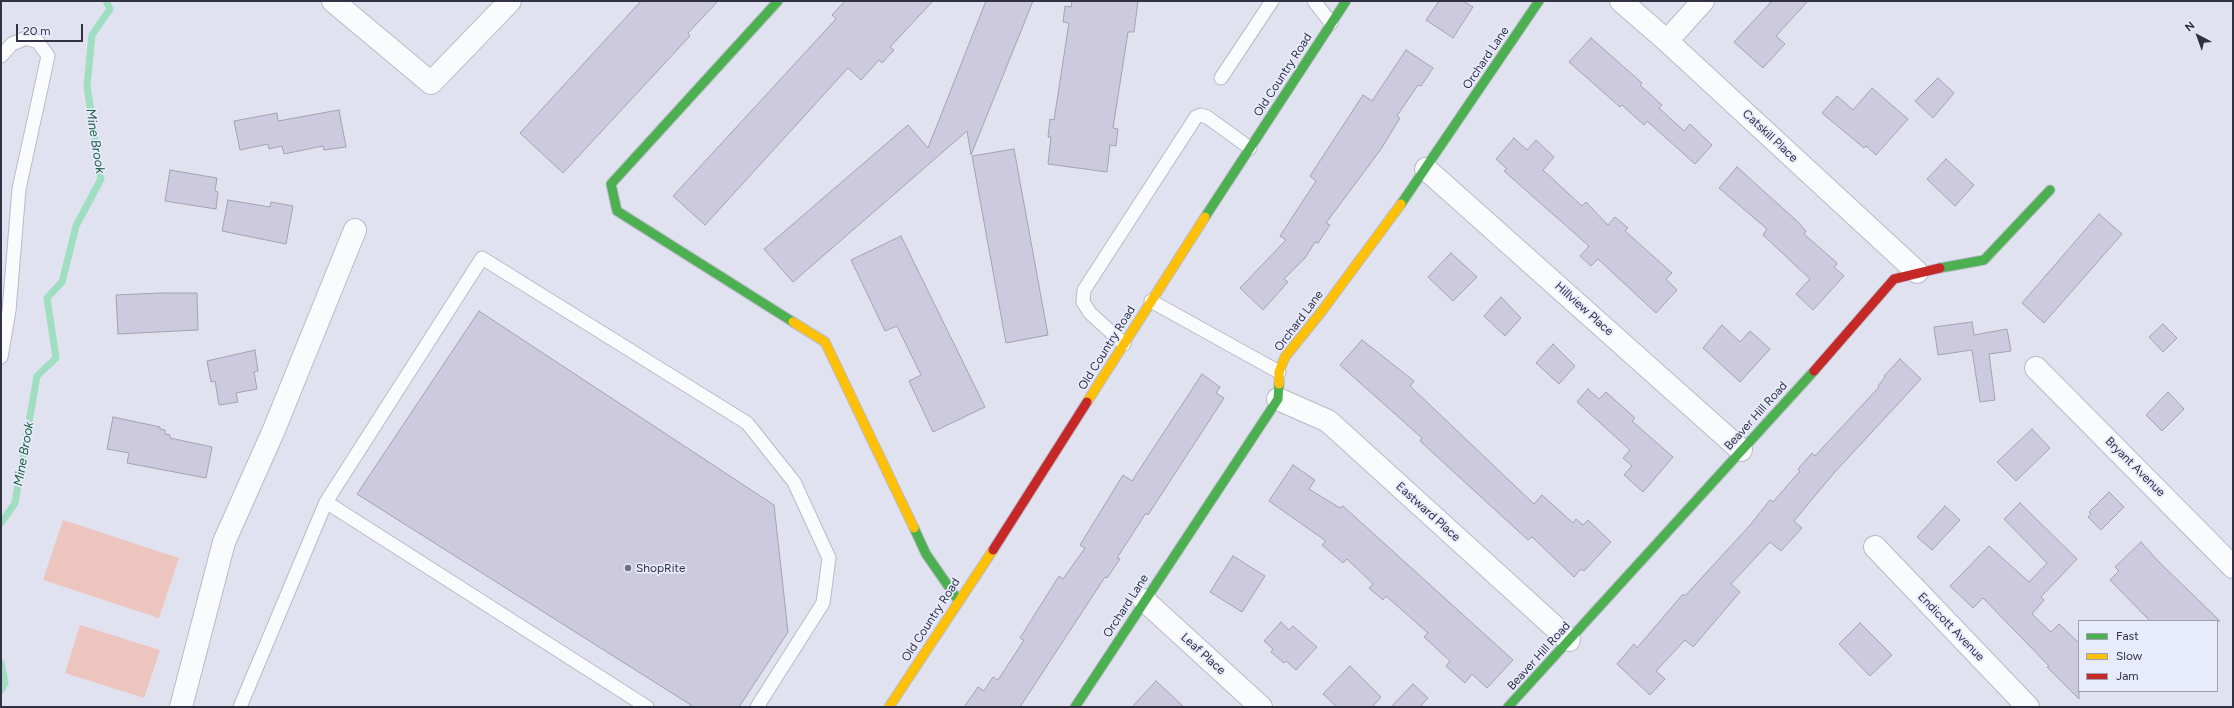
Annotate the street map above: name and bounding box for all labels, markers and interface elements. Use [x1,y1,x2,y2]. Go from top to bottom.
scale bar [18,16,85,42]
north arrow [2178,16,2218,56]
text: N [2182,19,2197,34]
text: 20 m [23,24,51,38]
street label: Orchard Lane [1460,24,1512,92]
street label: Old Country Road [1251,31,1315,119]
water label: Mine Brook [82,107,108,175]
street label: Catskill Place [1739,107,1801,165]
street label: Hillview Place [1552,279,1616,339]
street label: Orchard Lane [1271,288,1327,354]
street label: Old Country Road [1075,303,1139,393]
street label: Beaver Hill Road [1721,379,1791,453]
water label: Mine Brook [11,420,37,488]
street label: Bryant Avenue [2102,434,2168,500]
street label: Eastward Place [1393,479,1463,545]
place label: ShopRite [636,561,685,575]
marker: ShopRite [623,563,633,573]
street label: Orchard Lane [1100,572,1152,640]
street label: Old Country Road [899,576,963,664]
street label: Endicott Avenue [1915,590,1987,664]
street label: Beaver Hill Road [1504,619,1574,693]
legend [2078,620,2218,692]
text: Fast [2116,629,2139,643]
street label: Leaf Place [1178,630,1228,678]
text: Slow [2116,649,2142,663]
text: Jam [2116,669,2139,683]

